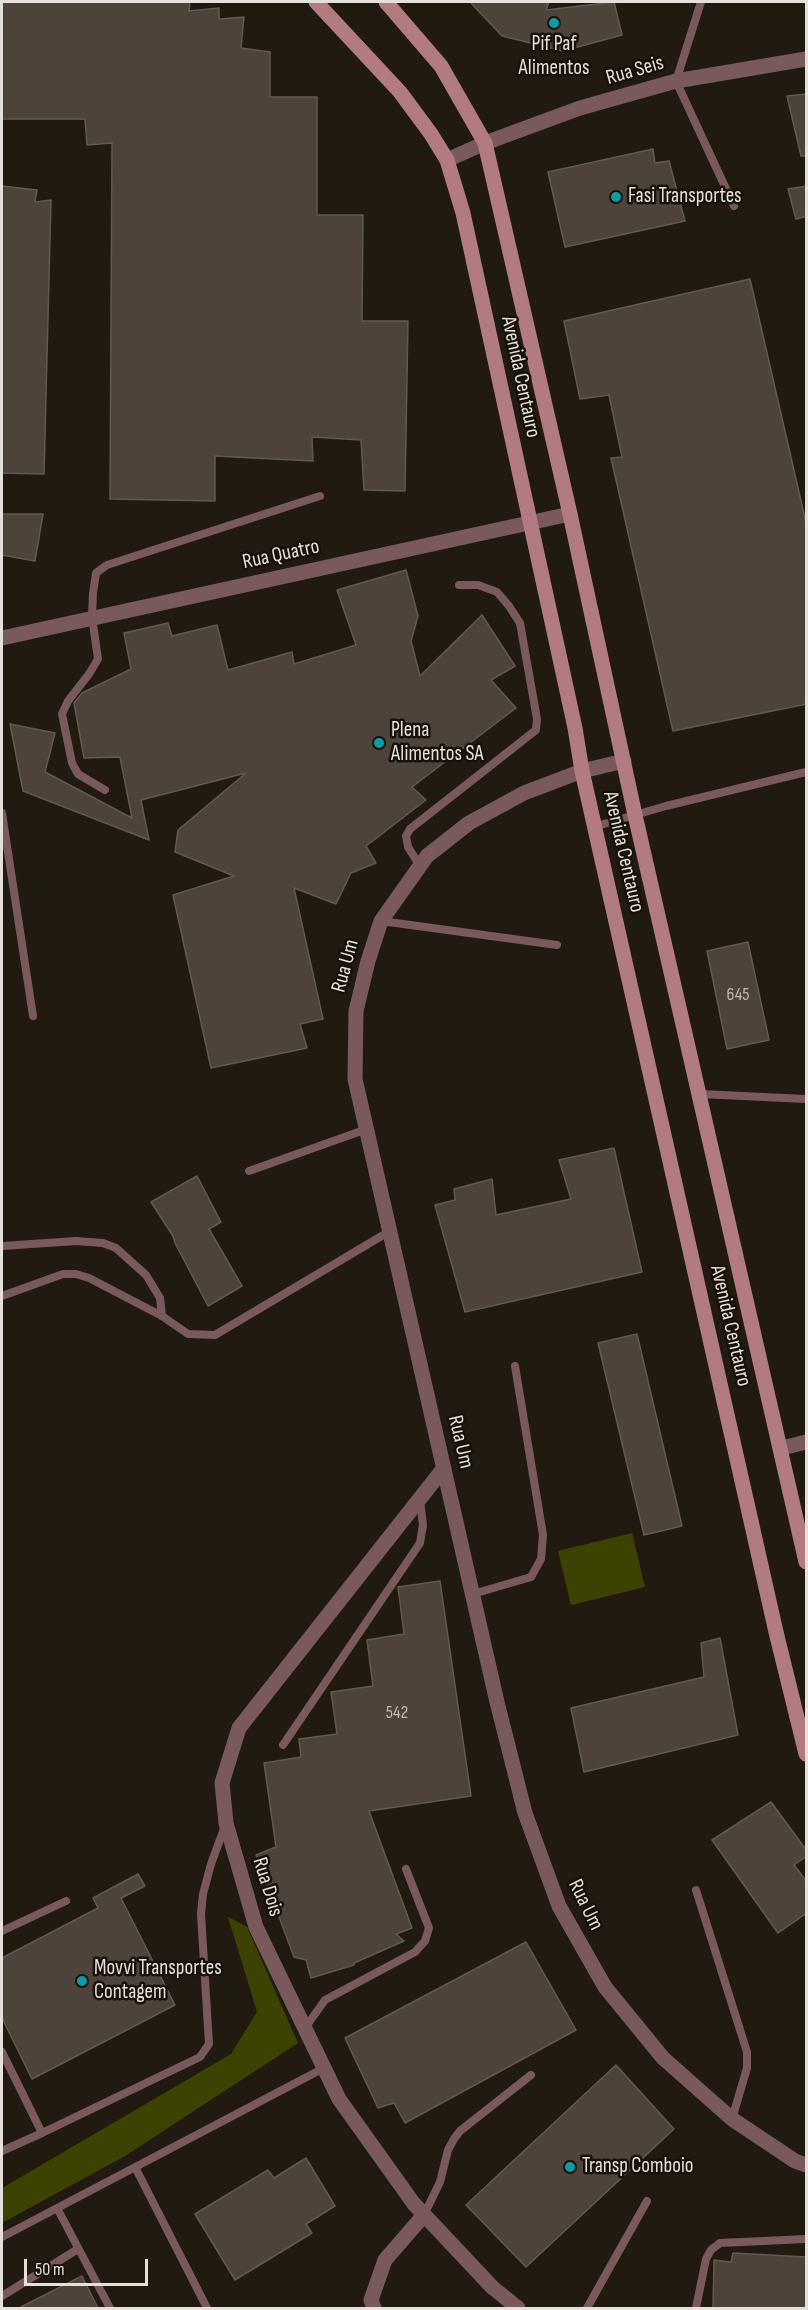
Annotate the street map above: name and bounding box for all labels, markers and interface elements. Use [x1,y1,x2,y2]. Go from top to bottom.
marker: Pif Paf Alimentos [547,16,561,30]
place label: Pif Paf Alimentos [518,32,590,82]
street label: Rua Seis [603,51,667,91]
place label: Fasi Transportes [628,184,742,210]
marker: Fasi Transportes [609,190,623,204]
street label: Avenida Centauro [495,314,545,440]
street label: Rua Quatro [240,535,322,575]
place label: Plena Alimentos SA [391,718,483,768]
marker: Plena Alimentos SA [372,736,386,750]
street label: Avenida Centauro [597,789,649,915]
street label: Rua Um [327,937,365,995]
house number: 645 [727,984,749,1006]
street label: Avenida Centauro [704,1263,756,1389]
street label: Rua Um [442,1413,478,1471]
house number: 542 [386,1702,408,1724]
street label: Rua Dois [246,1854,288,1920]
street label: Rua Um [562,1875,608,1935]
place label: Movvi Transportes Contagem [94,1956,222,2006]
marker: Movvi Transportes Contagem [75,1974,89,1988]
place label: Transp Comboio [582,2154,694,2180]
marker: Transp Comboio [563,2160,577,2174]
scale bar [27,2247,152,2285]
text: 50 m [35,2259,65,2280]

